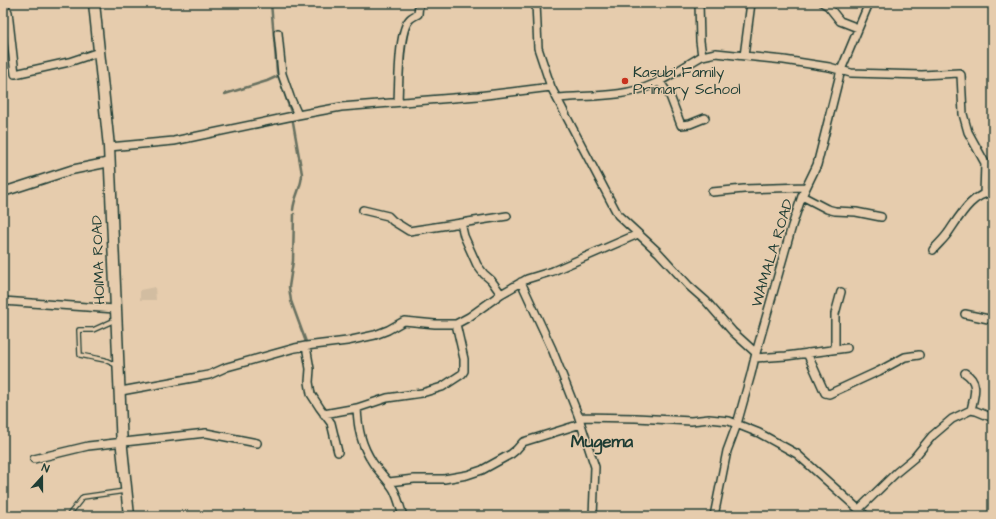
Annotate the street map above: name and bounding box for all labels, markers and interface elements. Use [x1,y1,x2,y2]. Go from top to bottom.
place label: Kasubi Family Primary School [633,62,741,101]
marker: Kasubi Family Primary School [620,76,630,86]
street label: WAMALA ROAD [746,196,799,310]
street label: HOIMA ROAD [86,215,111,305]
district label: Mugema [571,430,634,455]
north arrow [22,457,62,497]
text: N [39,460,51,476]

